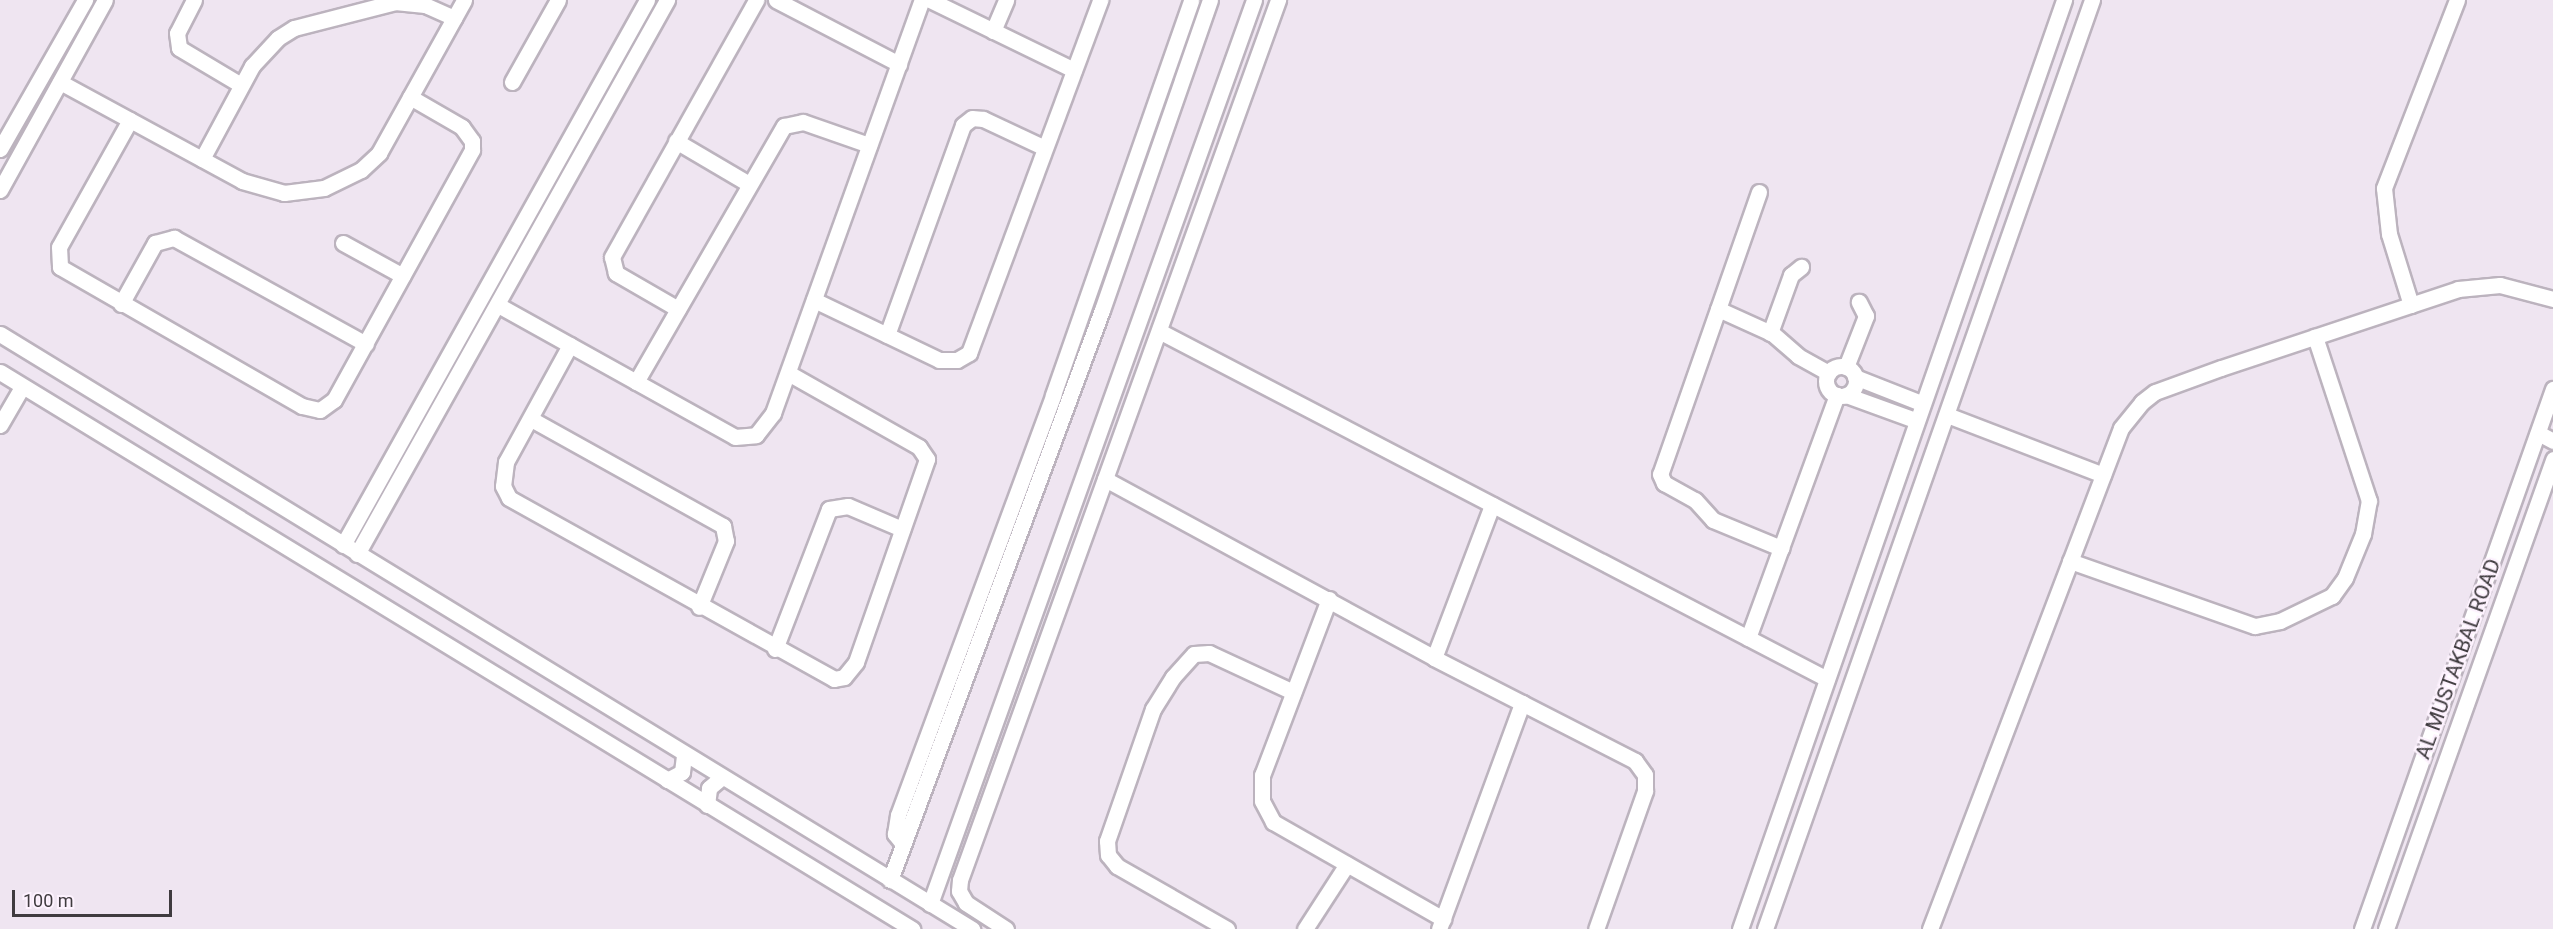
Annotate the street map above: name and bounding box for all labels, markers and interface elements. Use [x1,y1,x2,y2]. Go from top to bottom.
street label: AL MUSTAKBAL ROAD [2410,555,2506,763]
scale bar [15,878,176,916]
text: 100 m [23,890,74,911]

